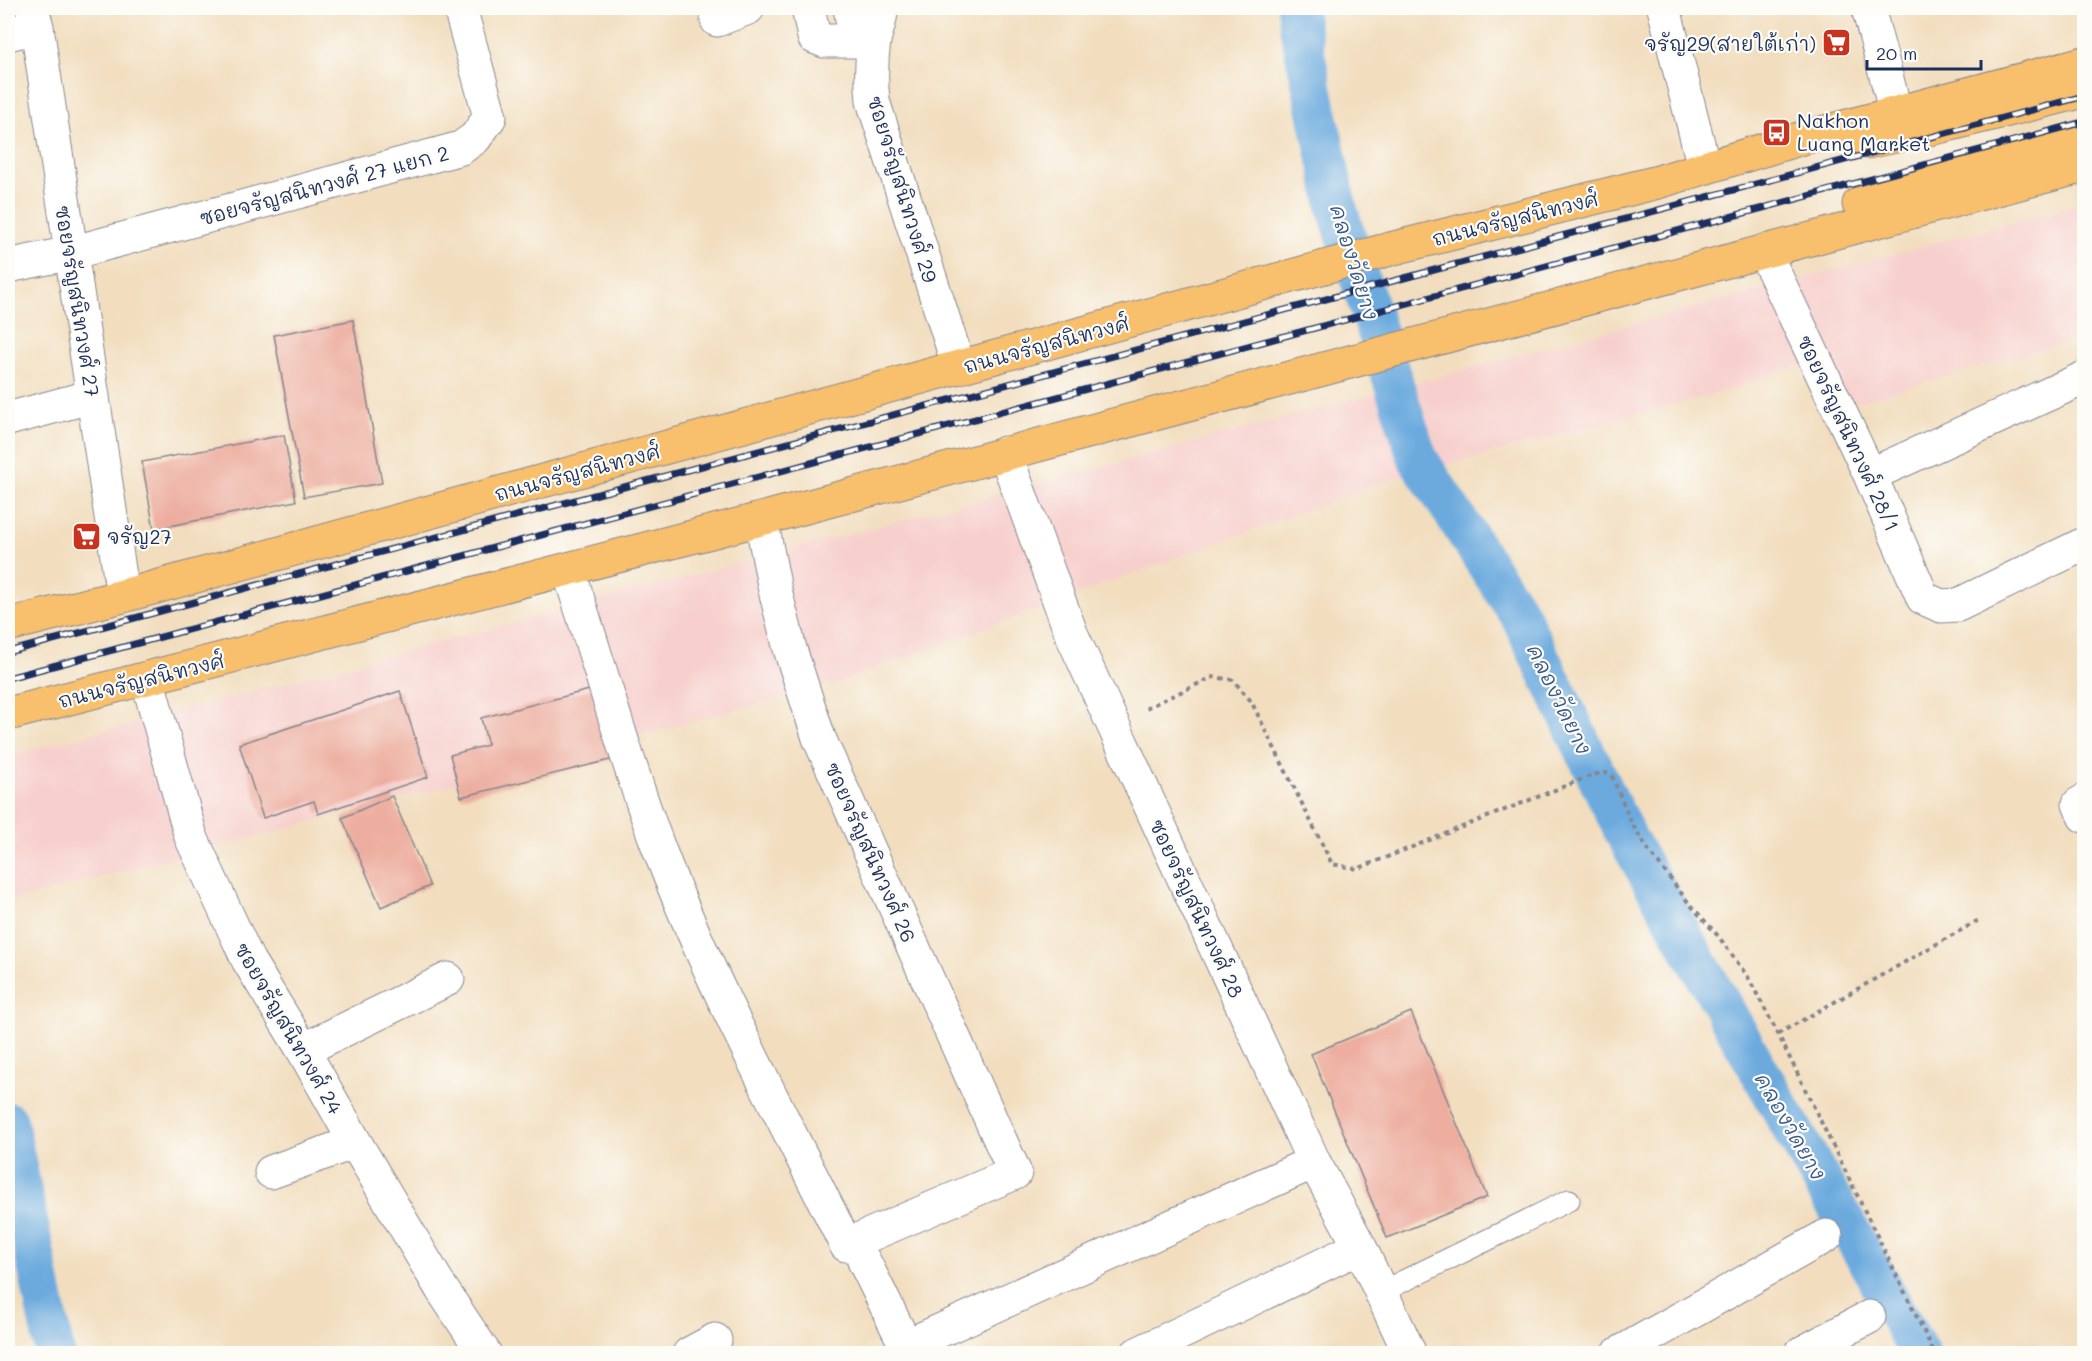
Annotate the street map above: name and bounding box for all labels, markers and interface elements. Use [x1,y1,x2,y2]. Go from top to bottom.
supermarket icon: จรัญ29(สายใต้เก่า) [1821,27,1853,59]
place label: จรัญ29(สายใต้เก่า) [1644,30,1816,56]
scale bar [1867,33,1981,71]
text: 20 m [1876,41,1917,65]
street label: ซอยจรัญสนิทวงศ์ 29 [862,92,944,286]
place label: Nakhon Luang Market [1797,107,1930,156]
bus stop icon: Nakhon Luang Market [1760,116,1792,148]
street label: ซอยจรัญสนิทวงศ์ 27 แยก 2 [196,139,452,231]
street label: ถนนจรัญสนิทวงศ์ [1429,185,1601,251]
water label: คลองวัดยาง [1325,201,1385,323]
street label: ซอยจรัญสนิทวงศ์ 27 [50,204,106,398]
street label: ถนนจรัญสนิทวงศ์ [960,309,1132,379]
street label: ซอยจรัญสนิทวงศ์ 28/1 [1792,331,1906,535]
street label: ถนนจรัญสนิทวงศ์ [491,437,663,507]
supermarket icon: จรัญ27 [70,520,102,552]
place label: จรัญ27 [107,523,172,549]
water label: คลองวัดยาง [1522,639,1598,759]
street label: ถนนจรัญสนิทวงศ์ [55,647,227,713]
street label: ซอยจรัญสนิทวงศ์ 26 [820,758,922,946]
street label: ซอยจรัญสนิทวงศ์ 28 [1144,815,1250,1001]
street label: ซอยจรัญสนิทวงศ์ 24 [229,938,349,1119]
water label: คลองวัดยาง [1749,1068,1833,1184]

